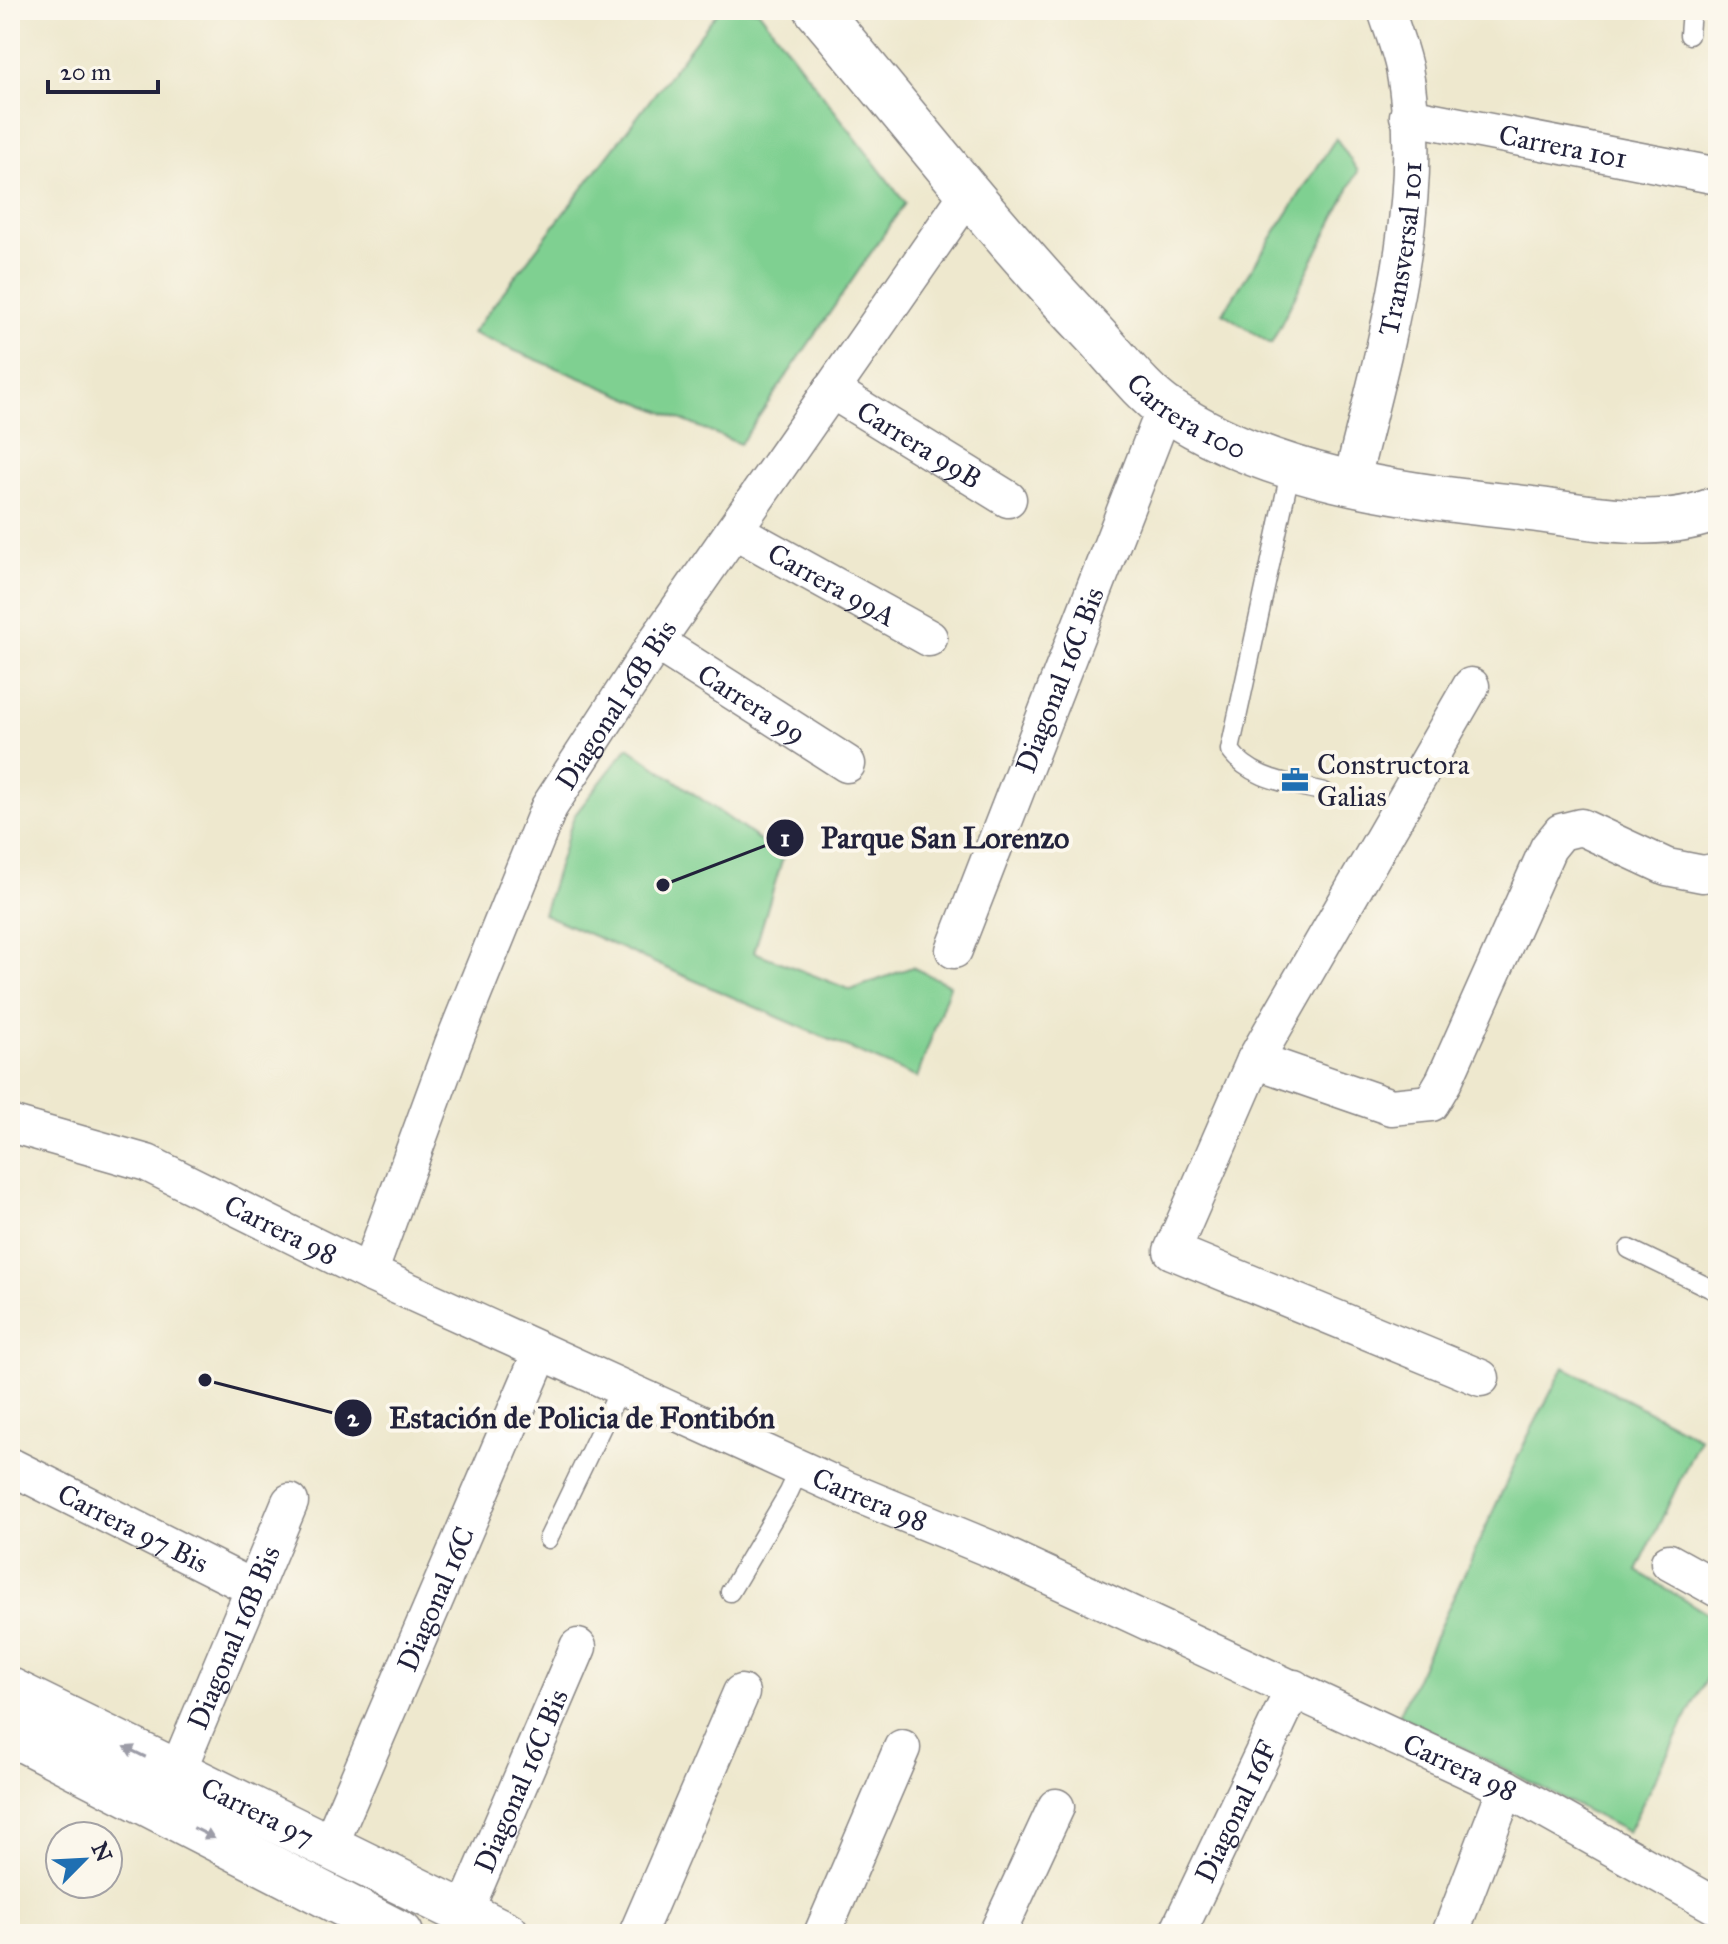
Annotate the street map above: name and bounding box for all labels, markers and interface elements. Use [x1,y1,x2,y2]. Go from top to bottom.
scale bar [48,44,158,94]
text: 20 m [60,57,111,87]
street label: Carrera 101 [1496,117,1630,176]
street label: Transversal 101 [1370,161,1429,339]
street label: Carrera 100 [1120,366,1252,466]
street label: Carrera 99B [851,393,988,496]
street label: Carrera 99A [762,535,902,634]
street label: Diagonal 16C Bis [1007,582,1111,778]
street label: Diagonal 16B Bis [548,613,684,796]
street label: Carrera 99 [691,656,813,751]
place label: Constructora Galias [1317,747,1470,814]
office icon: Constructora Galias [1280,765,1310,795]
callout: Parque San Lorenzo [765,811,1085,865]
text: Parque San Lorenzo [821,820,1069,856]
text: 1 [780,823,790,853]
street label: Carrera 98 [219,1187,343,1272]
callout: Estación de Policia de Fontibón [333,1391,791,1445]
text: Estación de Policia de Fontibón [389,1400,776,1436]
text: 2 [347,1403,360,1433]
street label: Carrera 98 [807,1459,933,1539]
street label: Carrera 97 Bis [52,1475,215,1580]
street label: Diagonal 16C [389,1521,482,1677]
street label: Diagonal 16B Bis [179,1540,287,1734]
street label: Diagonal 16C Bis [466,1683,575,1878]
street label: Carrera 98 [1398,1725,1524,1808]
street label: Diagonal 16F [1187,1734,1284,1888]
one-way arrow [124,1745,147,1759]
street label: Carrera 97 [195,1769,320,1854]
north arrow [44,1820,124,1900]
one-way arrow [192,1826,215,1839]
text: N [86,1838,118,1866]

